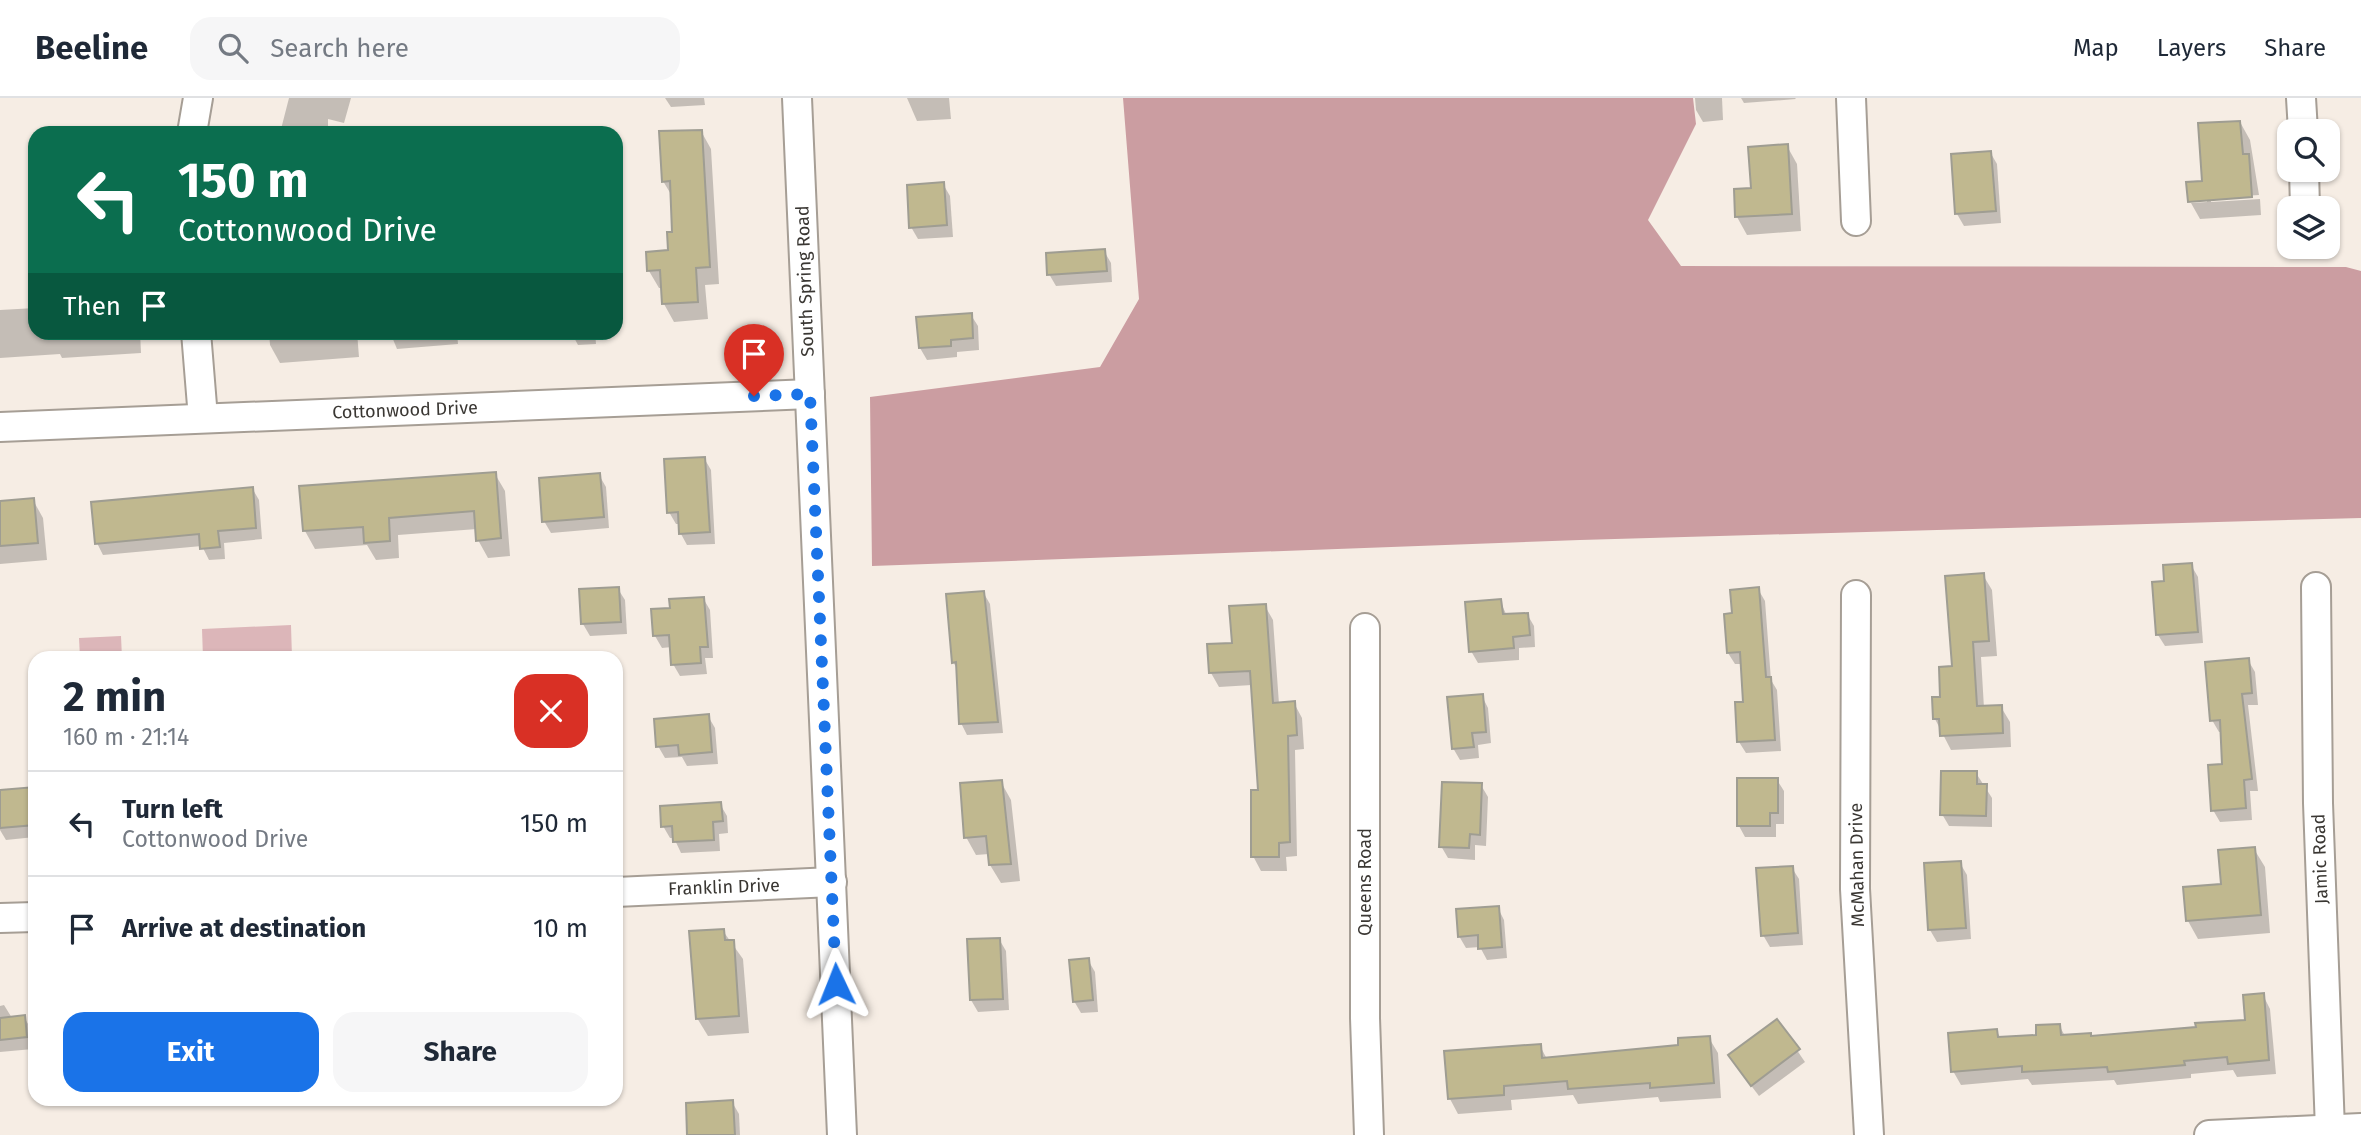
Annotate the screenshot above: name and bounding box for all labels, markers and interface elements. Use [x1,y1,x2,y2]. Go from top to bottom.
search box [190,17,680,80]
text: Beeline [35,28,148,68]
icon: search [214,29,252,67]
text: Search here [270,33,409,64]
text: Map [2073,34,2119,62]
text: Layers [2157,34,2226,62]
text: Share [2264,34,2326,62]
map controls [2277,119,2340,259]
button: search [2277,119,2340,182]
text: 150 m [178,151,309,210]
icon: left [63,154,154,245]
button: layers [2277,196,2340,259]
street label: South Spring Road [791,205,819,357]
text: Cottonwood Drive [178,211,437,249]
icon: arrive [135,287,173,325]
text: Then [63,291,121,322]
pin [724,324,784,396]
icon: arrive [735,335,773,373]
street label: Cottonwood Drive [332,396,478,424]
text: 2 min [63,672,166,722]
button: close [514,674,588,748]
text: 160 m · 21:14 [63,723,189,751]
text: Turn left [122,794,223,825]
street label: McMahan Drive [1845,803,1869,927]
icon: left [63,805,101,843]
text: 150 m [520,808,588,839]
street label: Jamic Road [2307,813,2333,905]
text: Cottonwood Drive [122,825,308,853]
street label: Queens Road [1354,828,1376,936]
street label: Franklin Drive [668,874,780,900]
icon: arrive [63,910,101,948]
text: Arrive at destination [122,913,366,944]
text: 10 m [533,913,588,944]
position arrow [799,947,873,1021]
button: Exit [63,1012,319,1092]
button: Share [333,1012,588,1092]

